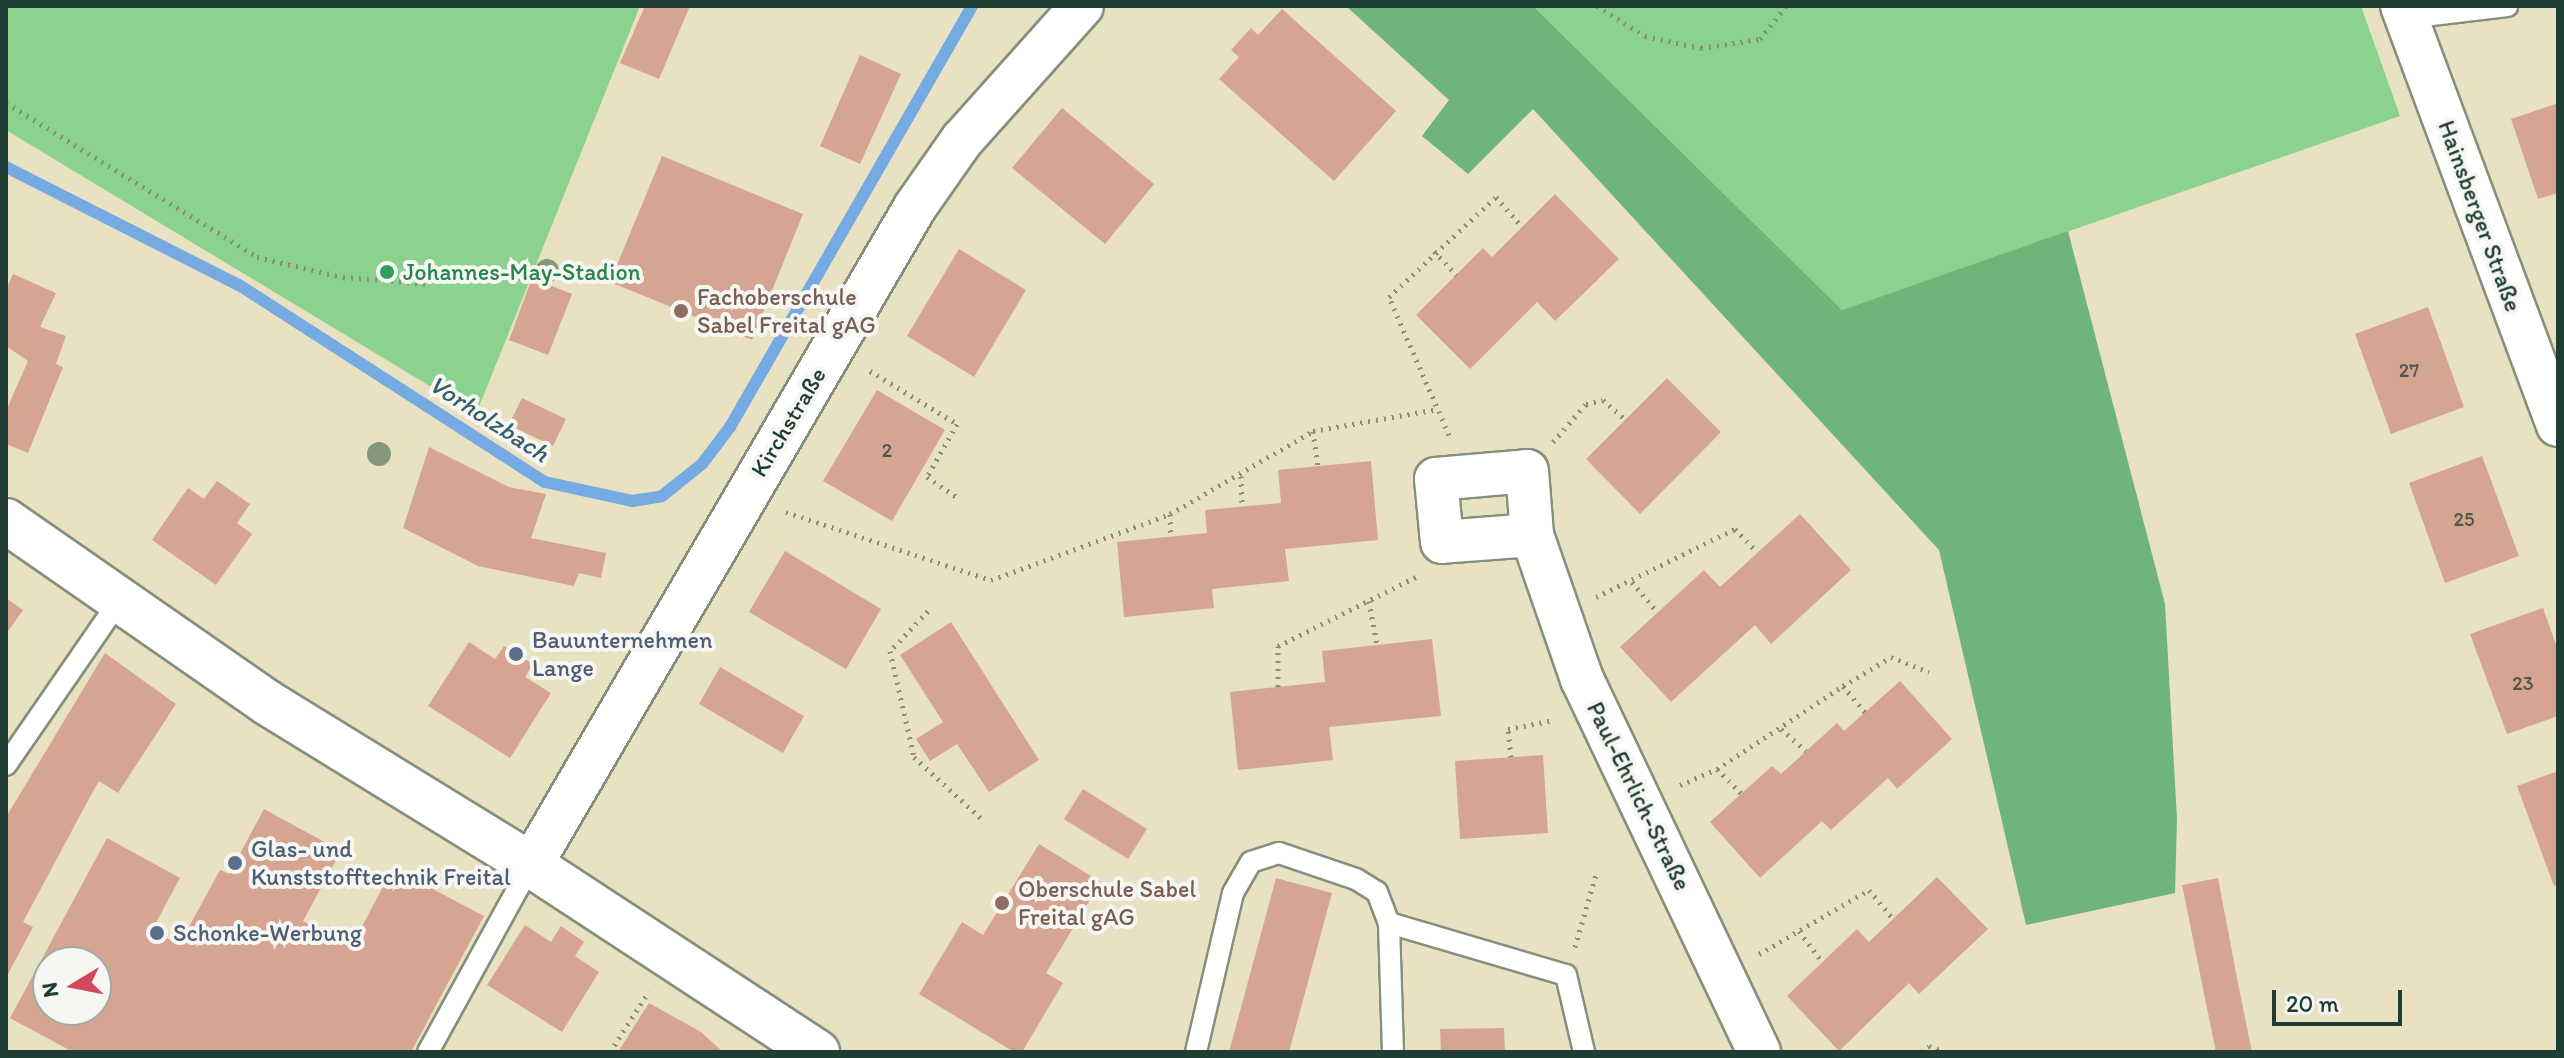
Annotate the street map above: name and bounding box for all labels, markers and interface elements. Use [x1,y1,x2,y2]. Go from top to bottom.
street label: Hainsberger Straße [2432,116,2528,316]
place label: Johannes-May-Stadion [403,258,641,286]
marker: Johannes-May-Stadion [378,263,396,281]
place label: Fachoberschule Sabel Freital gAG [697,283,876,339]
marker: Fachoberschule Sabel Freital gAG [672,302,690,320]
house number: 27 [2399,358,2419,382]
street label: Kirchstraße [744,362,832,482]
water label: Vorholzbach [423,369,555,469]
house number: 2 [882,438,892,462]
house number: 25 [2453,507,2475,531]
place label: Bauunternehmen Lange [532,626,713,682]
marker: Bauunternehmen Lange [507,645,525,663]
house number: 23 [2512,671,2534,695]
street label: Paul-Ehrlich-Straße [1581,697,1697,895]
place label: Glas- und Kunststofftechnik Freital [251,835,511,891]
marker: Glas- und Kunststofftechnik Freital [226,854,244,872]
place label: Oberschule Sabel Freital gAG [1018,875,1196,931]
marker: Oberschule Sabel Freital gAG [993,894,1011,912]
place label: Schonke-Werbung [173,919,362,947]
marker: Schonke-Werbung [148,924,166,942]
north arrow [32,946,112,1026]
scale bar [2276,974,2406,1024]
text: N [35,980,64,1000]
text: 20 m [2286,989,2339,1018]

